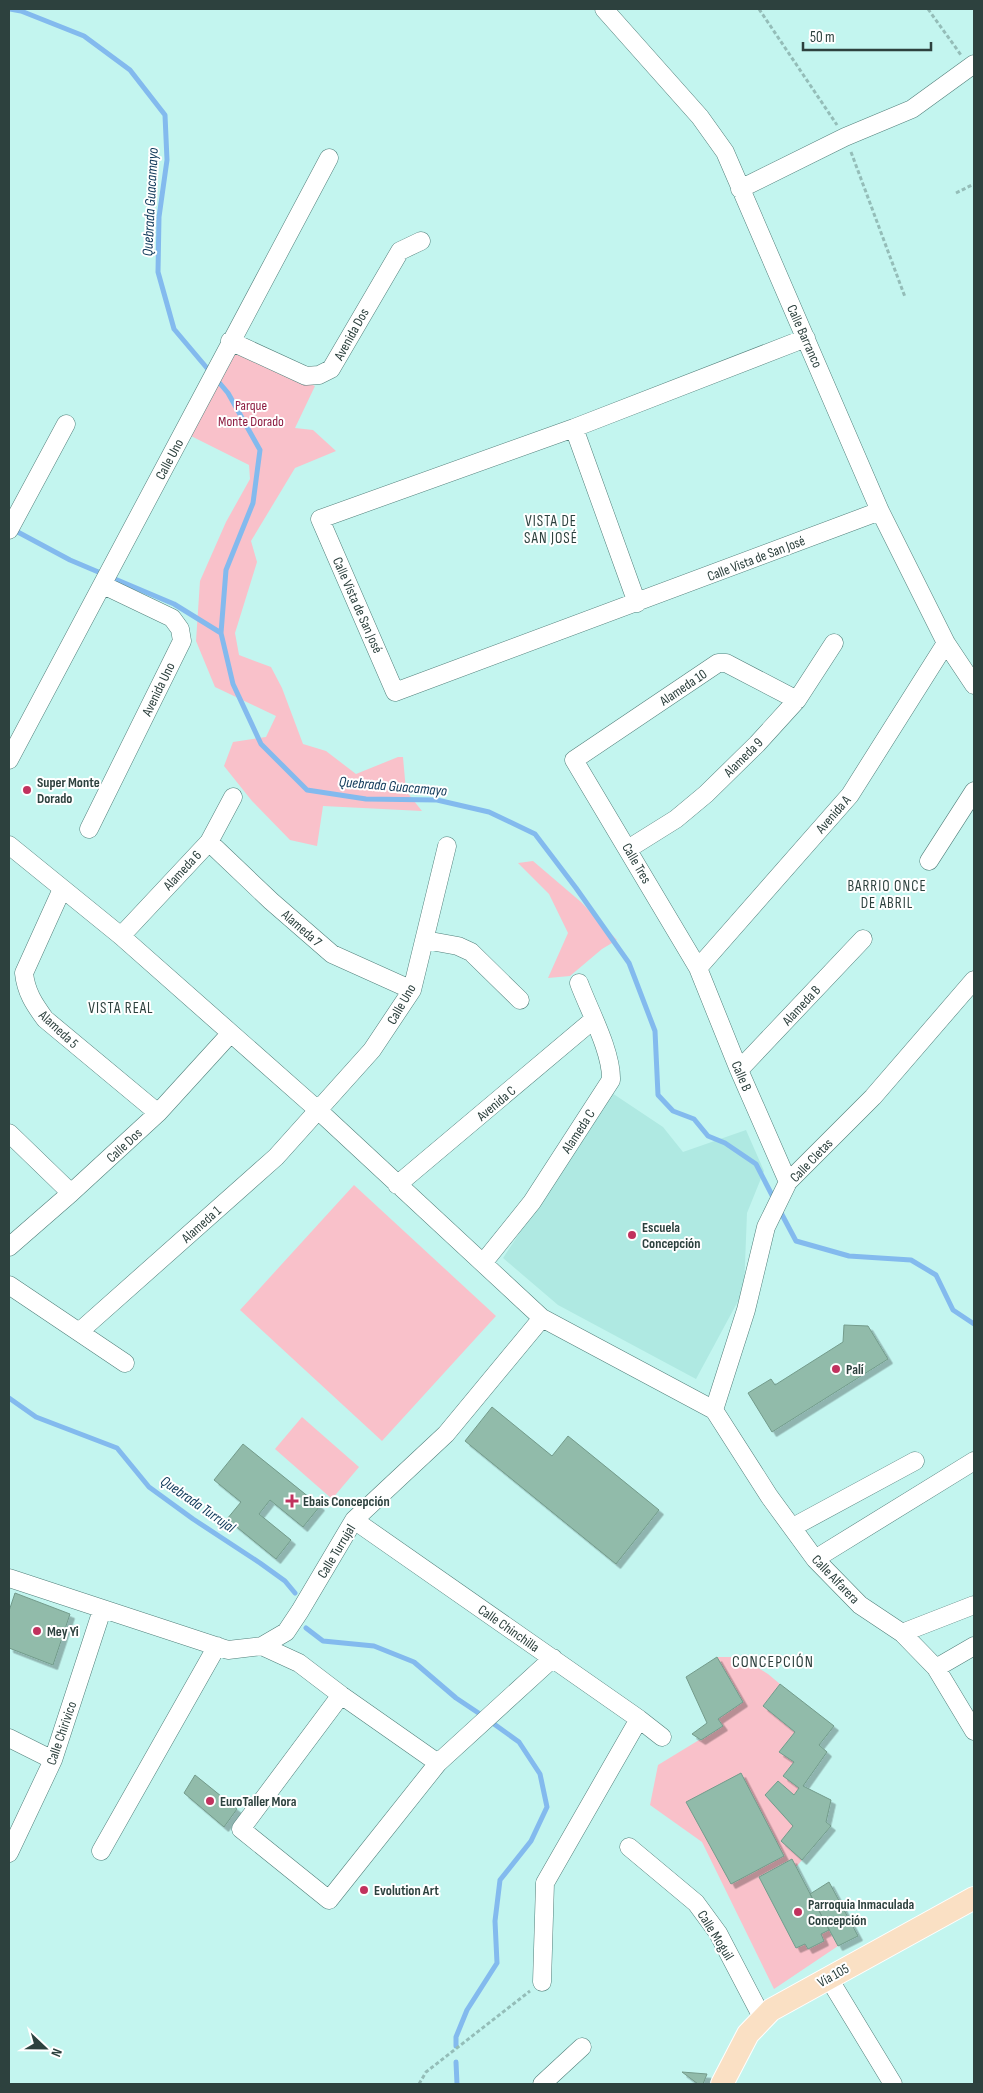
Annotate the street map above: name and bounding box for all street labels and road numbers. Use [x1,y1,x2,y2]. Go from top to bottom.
street label: Calle Barranco [783,302,826,371]
street label: Avenida Dos [330,305,373,364]
street label: Calle Uno [152,436,187,483]
street label: Calle Vista de San José [705,532,807,585]
street label: Calle Vista de San José [329,555,386,656]
street label: Avenida Uno [138,659,179,720]
street label: Alameda 10 [656,665,710,710]
street label: Alameda 9 [720,734,766,781]
street label: Avenida A [812,791,855,838]
street label: Calle Tres [618,840,655,887]
street label: Alameda 6 [159,847,205,895]
street label: Alameda 7 [277,906,326,951]
street label: Calle Uno [383,981,420,1027]
street label: Alameda B [778,982,824,1030]
street label: Alameda 5 [35,1006,82,1052]
street label: Calle B [728,1058,755,1094]
street label: Avenida C [473,1082,519,1125]
street label: Alameda C [557,1106,599,1157]
street label: Calle Dos [103,1125,146,1166]
street label: Calle Cletas [786,1135,836,1186]
street label: Alameda 1 [177,1202,225,1247]
street label: Calle Turrujal [314,1521,359,1581]
street label: Calle Alfarera [808,1551,863,1607]
street label: Calle Chinchilla [475,1601,543,1656]
street label: Calle Chirivico [43,1699,80,1767]
street label: Calle Moguil [694,1907,738,1963]
street label: Vía 105 [815,1960,852,1991]

